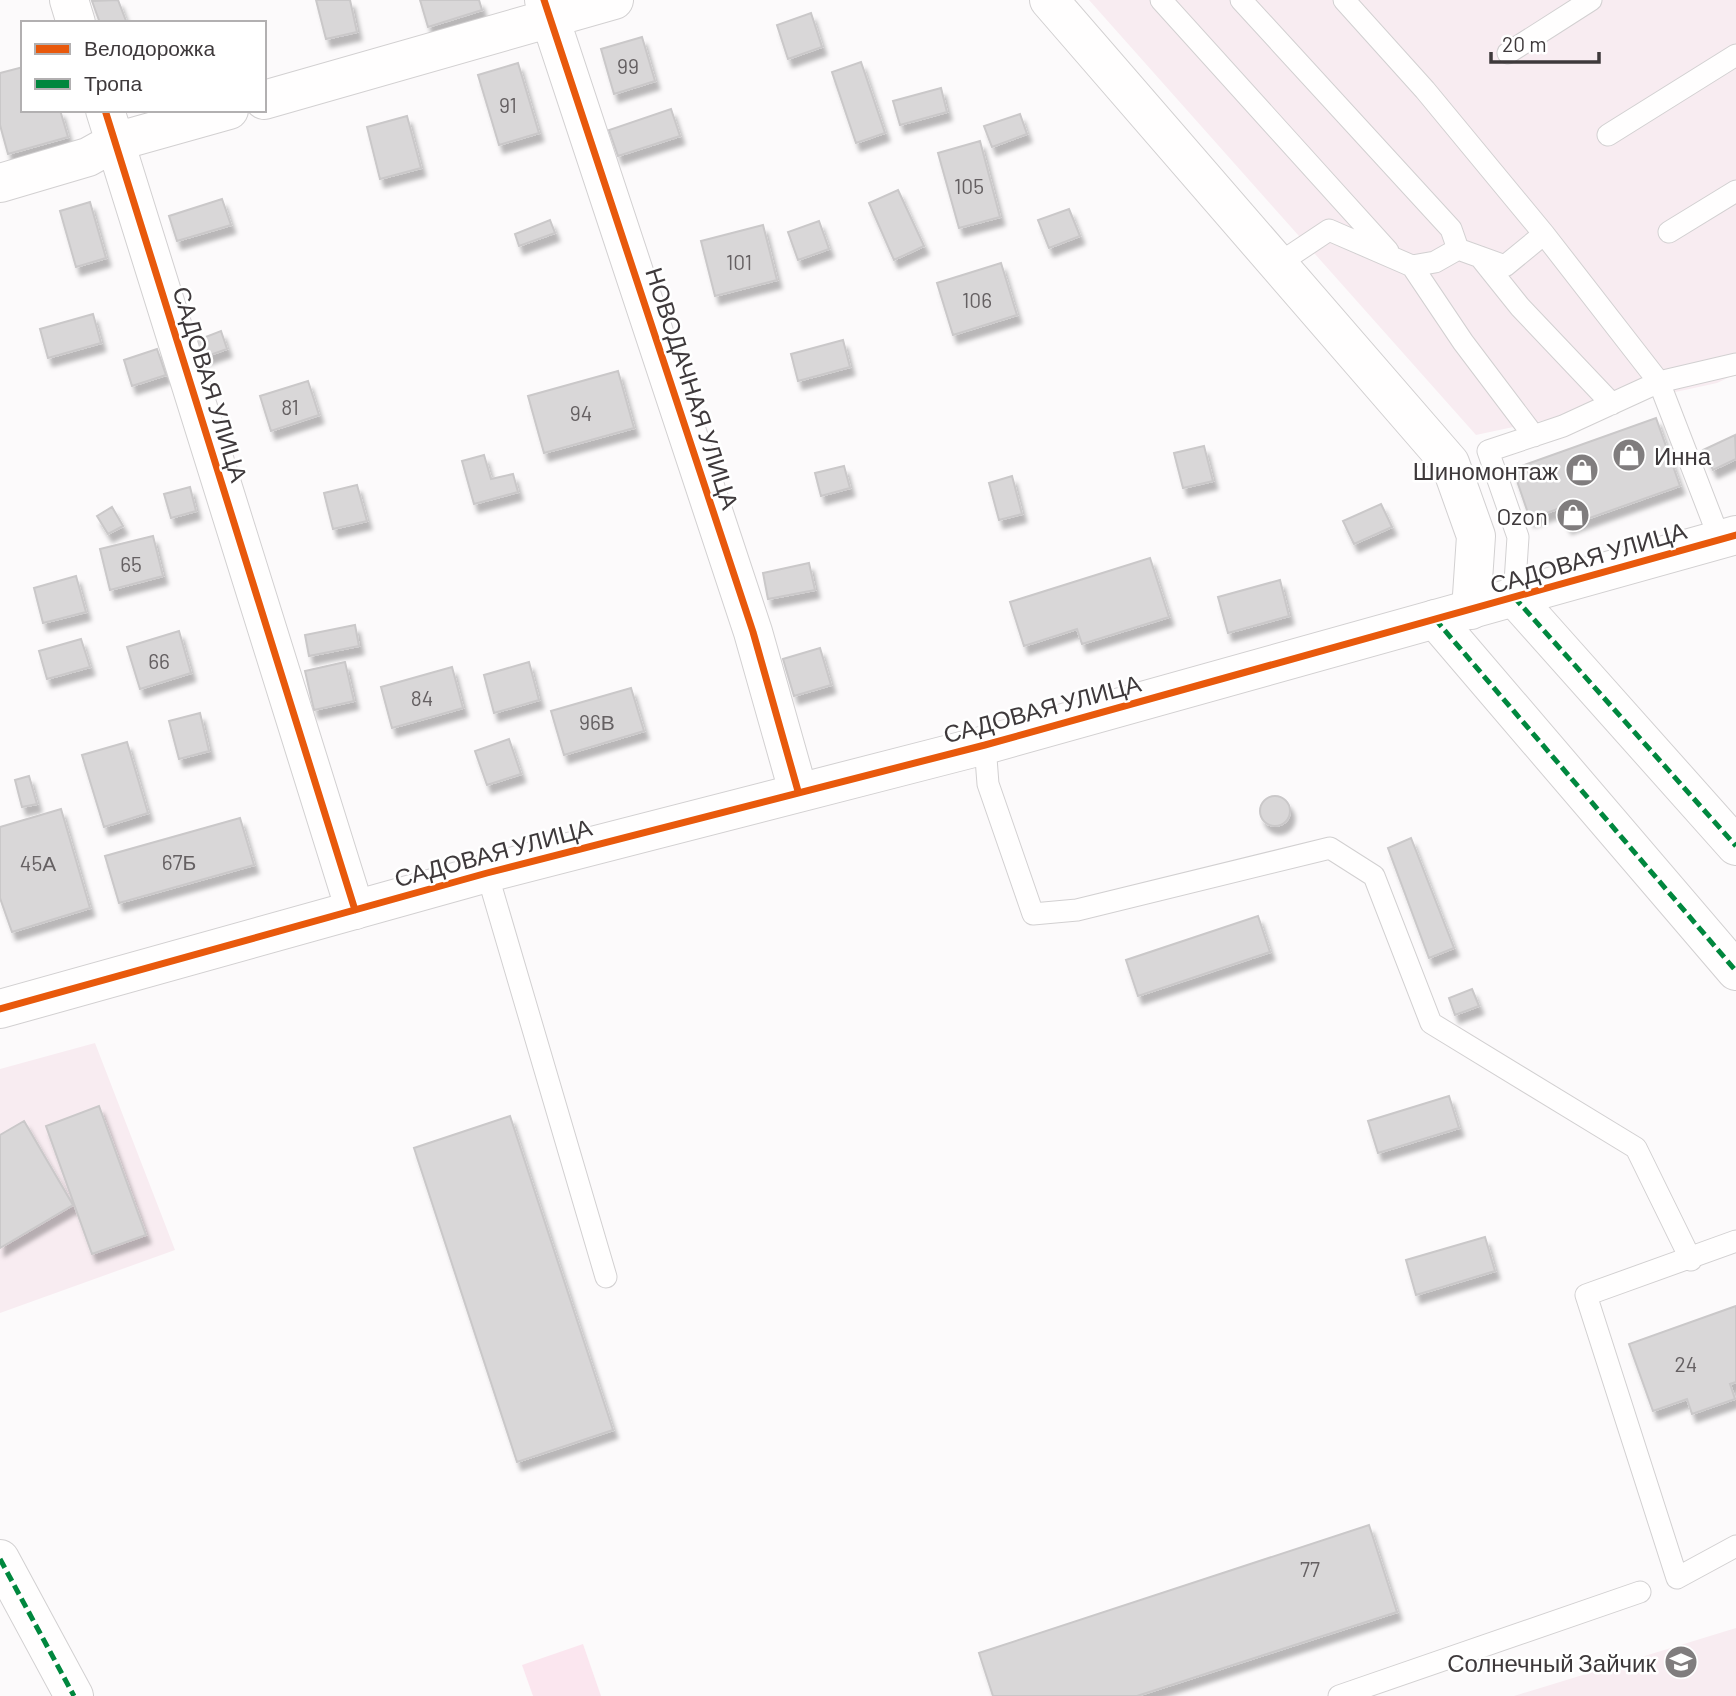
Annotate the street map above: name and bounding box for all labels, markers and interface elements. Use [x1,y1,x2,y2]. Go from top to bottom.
legend [21,21,266,112]
scale bar [1491,21,1600,65]
text: 20 m [1502,31,1547,56]
text: Велодорожка [84,35,215,60]
house number: 99 [617,53,639,78]
text: Тропа [84,70,142,95]
house number: 91 [499,92,517,117]
house number: 105 [954,173,984,198]
house number: 101 [726,249,752,274]
street label: НОВОДАЧНАЯ УЛИЦА [640,263,746,513]
street label: САДОВАЯ УЛИЦА [167,283,255,485]
house number: 106 [962,287,992,312]
house number: 81 [281,394,299,419]
house number: 94 [570,400,592,425]
shop icon: Инна [1610,436,1648,474]
place label: Инна [1654,441,1712,470]
shop icon: Шиномонтаж [1563,451,1601,489]
place label: Шиномонтаж [1413,456,1558,485]
shop icon: Ozon [1554,496,1592,534]
place label: Ozon [1496,501,1548,530]
street label: САДОВАЯ УЛИЦА [1486,515,1690,599]
house number: 65 [120,551,142,576]
house number: 66 [148,648,170,673]
street label: САДОВАЯ УЛИЦА [940,668,1144,748]
house number: 84 [411,685,433,710]
house number: 96В [579,709,615,734]
street label: САДОВАЯ УЛИЦА [391,812,595,892]
house number: 67Б [162,849,196,874]
house number: 45А [20,850,56,875]
house number: 24 [1675,1351,1697,1376]
house number: 77 [1300,1556,1320,1581]
school or university icon: Солнечный Зайчик [1662,1643,1700,1681]
place label: Солнечный Зайчик [1447,1648,1656,1677]

